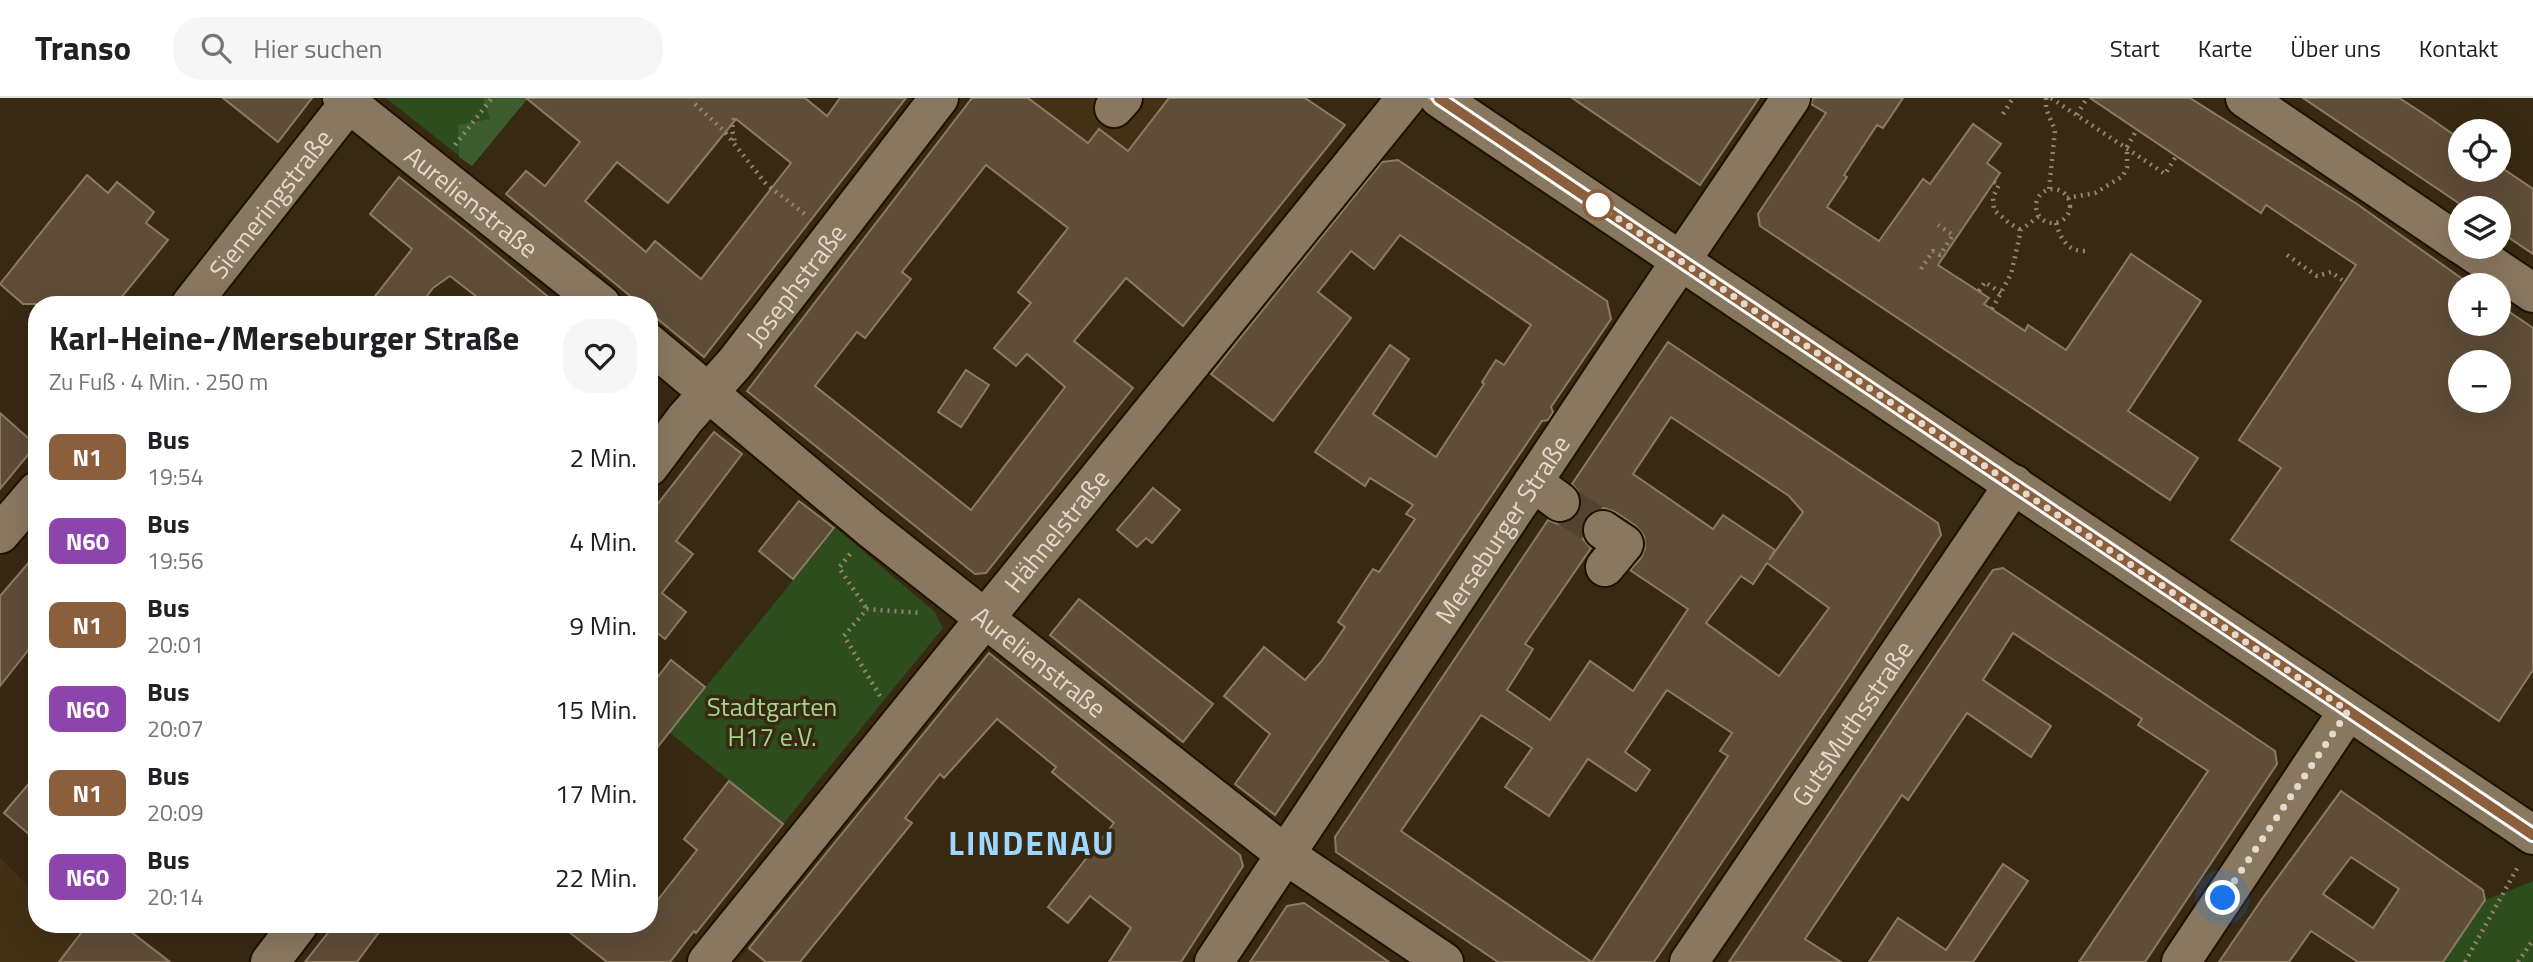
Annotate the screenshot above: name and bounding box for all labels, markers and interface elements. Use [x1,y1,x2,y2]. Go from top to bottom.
search box [173,17,663,80]
text: Transo [35,23,131,73]
icon: search [197,29,235,67]
text: Hier suchen [253,29,383,68]
text: Start [2110,30,2160,66]
text: Karte [2198,30,2252,66]
text: Über uns [2290,30,2381,66]
text: Kontakt [2419,30,2498,66]
map controls [2448,119,2511,413]
button: locate [2448,119,2511,182]
street label: Siemeringstraße [199,120,341,287]
street label: Aurelienstraße [397,136,547,267]
unlabelled marker [1583,190,1613,220]
button: layers [2448,196,2511,259]
street label: Josephstraße [736,215,855,354]
button: + [2448,273,2511,336]
text: Karl-Heine-/Merseburger Straße [49,313,519,363]
button: heart [563,319,637,393]
button: − [2448,350,2511,413]
text: Zu Fuß · 4 Min. · 250 m [49,364,268,399]
text: Bus [147,420,189,459]
street label: Merseburger Straße [1425,427,1579,631]
text: 2 Min. [570,438,637,477]
text: N1 [72,439,103,475]
text: 19:54 [147,459,204,494]
street label: Hähnelstraße [994,460,1118,601]
text: Bus [147,504,189,543]
text: 4 Min. [570,522,637,561]
text: N60 [66,523,109,559]
text: 19:56 [147,543,204,578]
text: Bus [147,588,189,627]
street label: Aurelienstraße [964,596,1115,727]
text: 9 Min. [570,606,637,645]
text: N1 [72,607,103,643]
text: 20:01 [147,627,204,662]
street label: GutsMuthsstraße [1781,632,1922,814]
text: Bus [147,672,189,711]
park label: Stadtgarten H17 e.V. [707,687,837,756]
text: 15 Min. [555,690,637,729]
text: N60 [66,691,109,727]
text: 20:07 [147,711,204,746]
text: Bus [147,756,189,795]
text: 17 Min. [555,774,637,813]
text: N1 [72,775,103,811]
text: 20:09 [147,795,204,830]
district label: LINDENAU [948,818,1116,868]
text: Bus [147,840,189,879]
text: 22 Min. [555,858,637,897]
text: N60 [66,859,109,895]
text: 20:14 [147,879,204,914]
your location [2205,880,2240,915]

